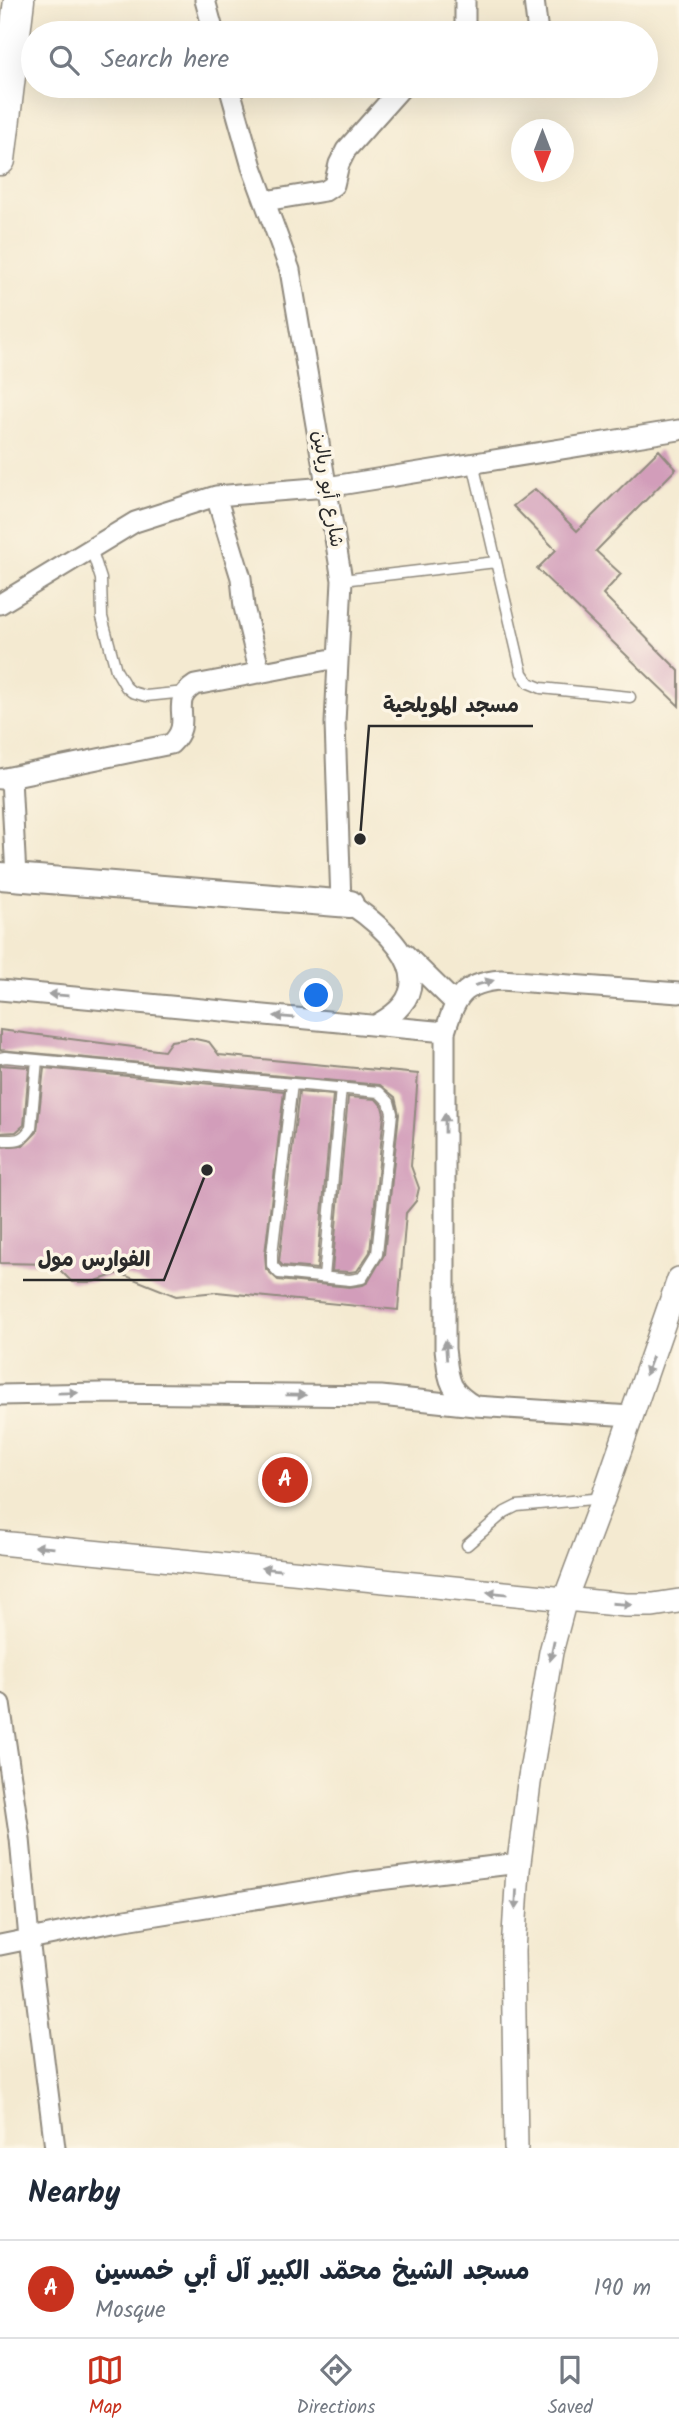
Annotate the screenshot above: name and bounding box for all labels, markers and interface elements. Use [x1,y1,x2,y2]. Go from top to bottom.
search box [21,21,658,98]
text: Search here [101,39,229,81]
icon: search [45,41,83,79]
north arrow [511,119,574,182]
street label: شارع أبو ريالين [303,428,351,550]
callout: مسجد المويلحية [369,684,533,726]
text: مسجد المويلحية [383,690,519,723]
one-way arrow [474,977,496,988]
your location [299,978,333,1012]
one-way arrow [46,990,68,1001]
one-way arrow [273,1011,295,1022]
one-way arrow [439,1111,451,1133]
callout: الفوارس مول [23,1238,164,1280]
text: الفوارس مول [38,1244,150,1277]
one-way arrow [440,1339,451,1361]
one-way arrow [643,1356,654,1377]
one-way arrow [57,1388,79,1399]
one-way arrow [285,1389,307,1401]
pin: A [262,1454,308,1506]
one-way arrow [33,1541,55,1552]
one-way arrow [259,1563,281,1574]
one-way arrow [486,1587,508,1598]
one-way arrow [611,1599,633,1610]
one-way arrow [546,1640,557,1662]
one-way arrow [511,1890,522,1912]
text: Nearby [28,2170,120,2218]
text: مسجد الشيخ محمّد الكبير آل أبي خمسين [95,2251,530,2293]
text: A [44,2271,58,2307]
text: 190 m [594,2271,651,2307]
text: Mosque [95,2293,166,2329]
tab: Map [86,2351,124,2423]
tab: Directions [297,2351,375,2423]
tab: Saved [548,2351,593,2423]

